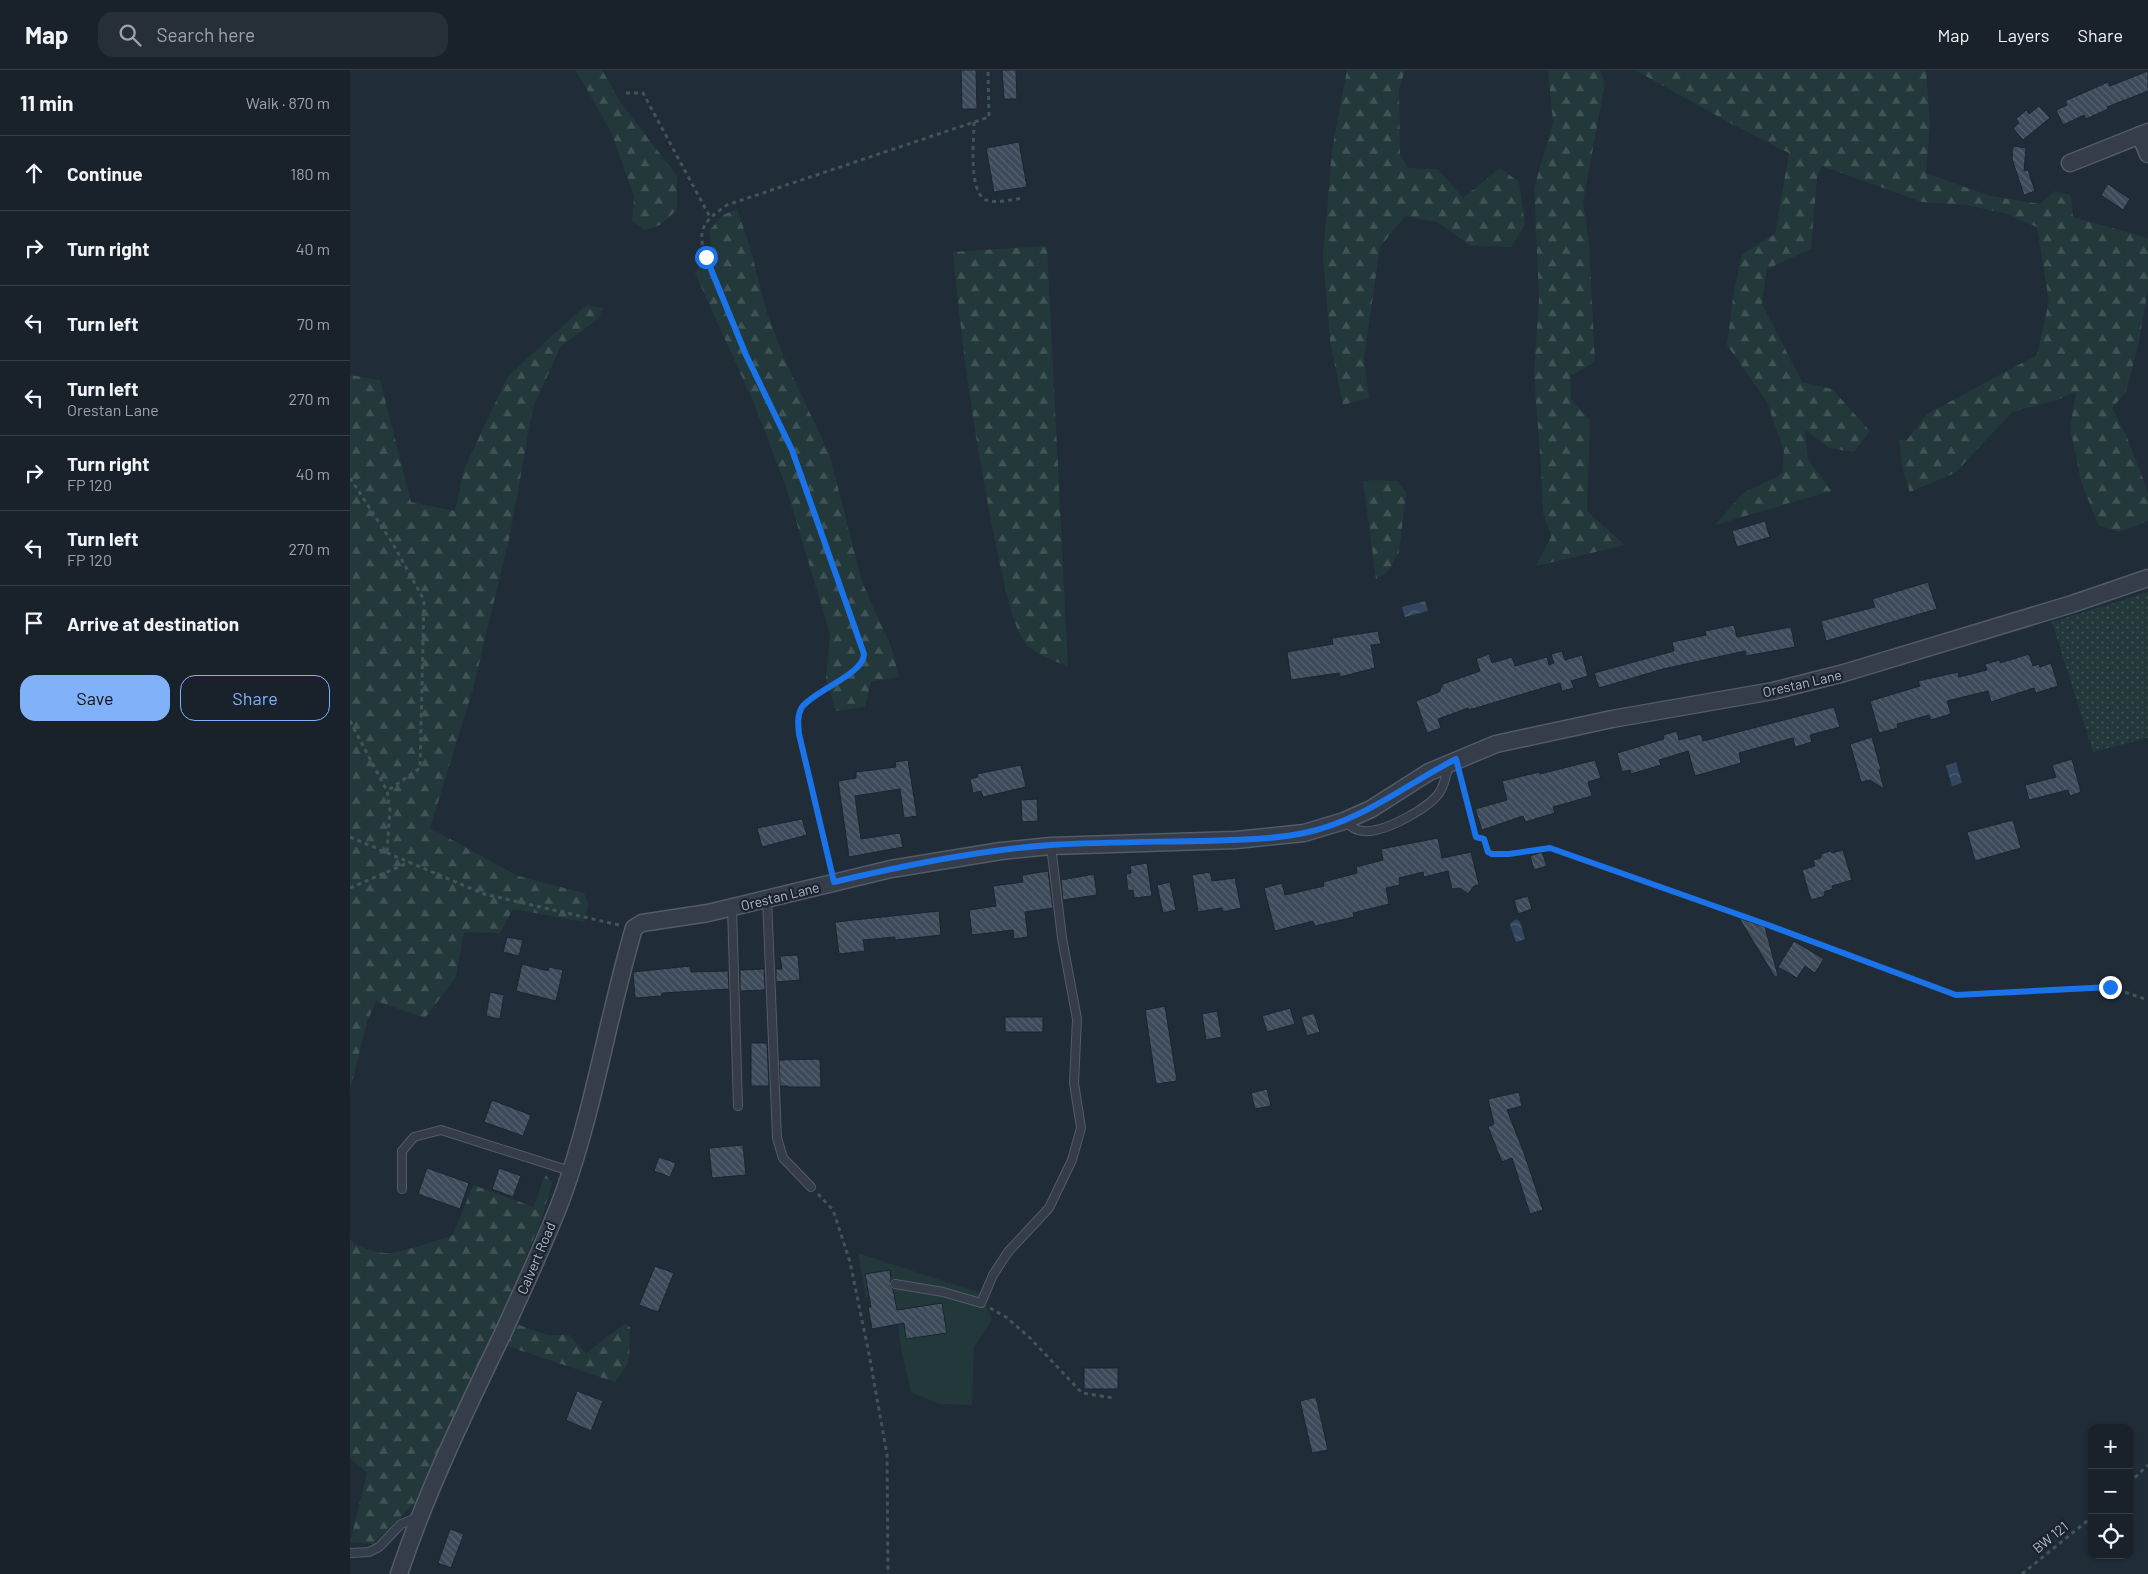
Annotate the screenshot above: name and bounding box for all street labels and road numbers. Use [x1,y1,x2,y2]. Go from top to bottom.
street label: Orestan Lane [1761,666,1843,700]
street label: Orestan Lane [739,878,821,914]
street label: Calvert Road [513,1219,559,1297]
street label: BW 121 [2029,1518,2071,1556]

